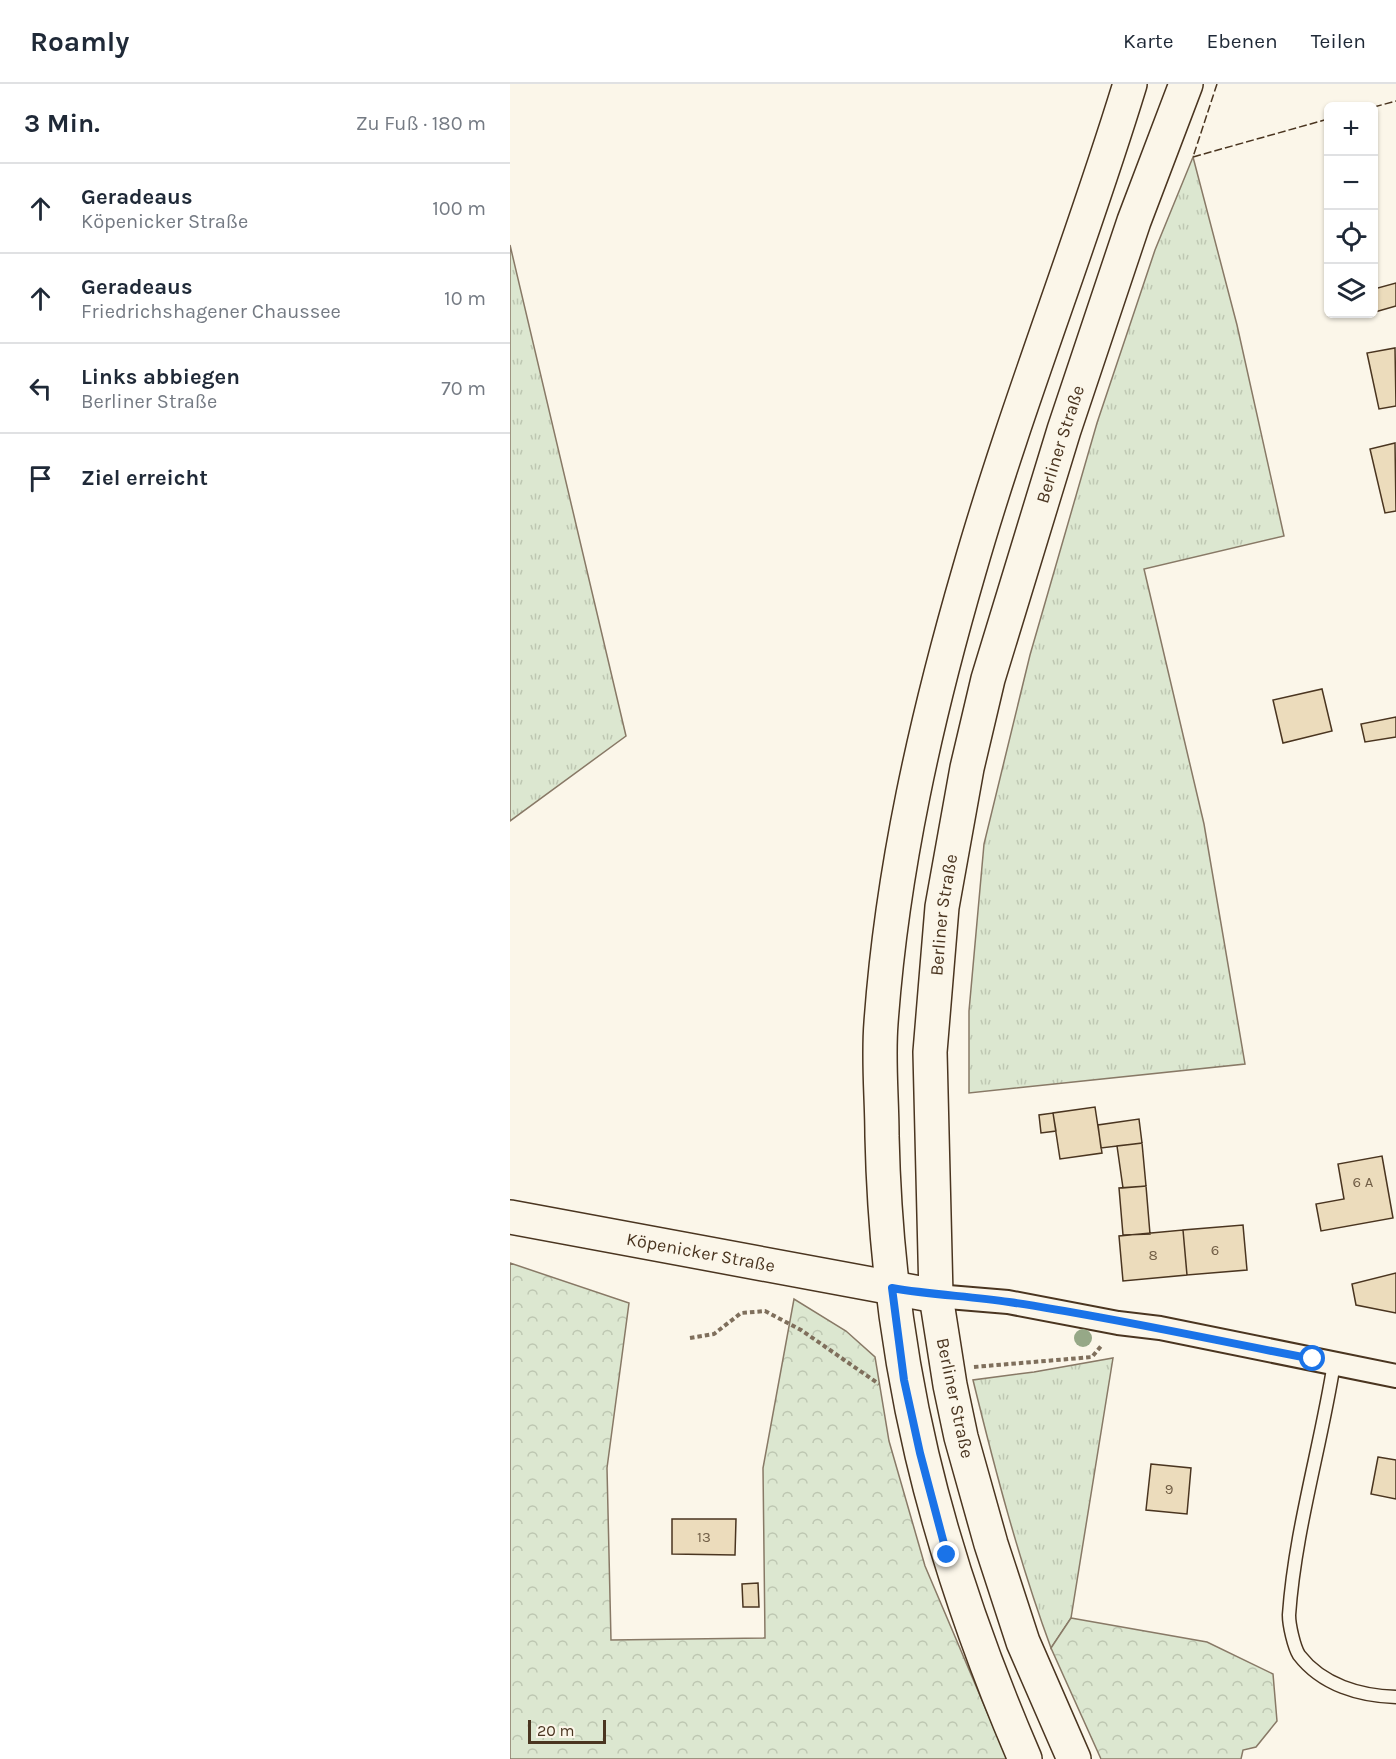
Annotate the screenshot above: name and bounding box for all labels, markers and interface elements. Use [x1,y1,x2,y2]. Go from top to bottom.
text: Roamly [30,25,129,58]
text: Karte [1123,29,1174,53]
text: Ebenen [1207,29,1278,53]
text: Teilen [1311,29,1366,53]
map controls [1324,102,1378,318]
button: + [1324,102,1378,156]
text: 3 Min. [24,108,100,139]
text: Zu Fuß · 180 m [356,112,486,135]
button: − [1324,156,1378,210]
text: Geradeaus [81,184,193,210]
icon: ahead [24,192,57,225]
text: 100 m [432,197,486,220]
text: Köpenicker Straße [81,210,248,233]
button: locate [1324,210,1378,264]
button: layers [1324,264,1378,318]
text: Geradeaus [81,274,193,300]
icon: ahead [24,282,57,315]
text: 10 m [444,287,486,310]
text: Friedrichshagener Chaussee [81,300,341,323]
text: Links abbiegen [81,364,240,390]
icon: left [24,372,57,405]
text: 70 m [441,377,486,400]
street label: Berliner Straße [1031,382,1089,506]
text: Berliner Straße [81,390,217,413]
icon: arrive [24,462,57,495]
text: Ziel erreicht [81,465,208,491]
street label: Berliner Straße [925,852,962,977]
house number: 6 A [1353,1173,1374,1191]
street label: Köpenicker Straße [625,1228,777,1277]
house number: 6 [1211,1241,1219,1259]
house number: 8 [1148,1246,1158,1264]
street label: Berliner Straße [931,1336,979,1460]
route start [1299,1345,1325,1371]
house number: 9 [1165,1480,1173,1498]
house number: 13 [697,1528,711,1546]
route end [933,1541,959,1567]
scale bar [528,1717,606,1744]
text: 20 m [537,1721,575,1740]

